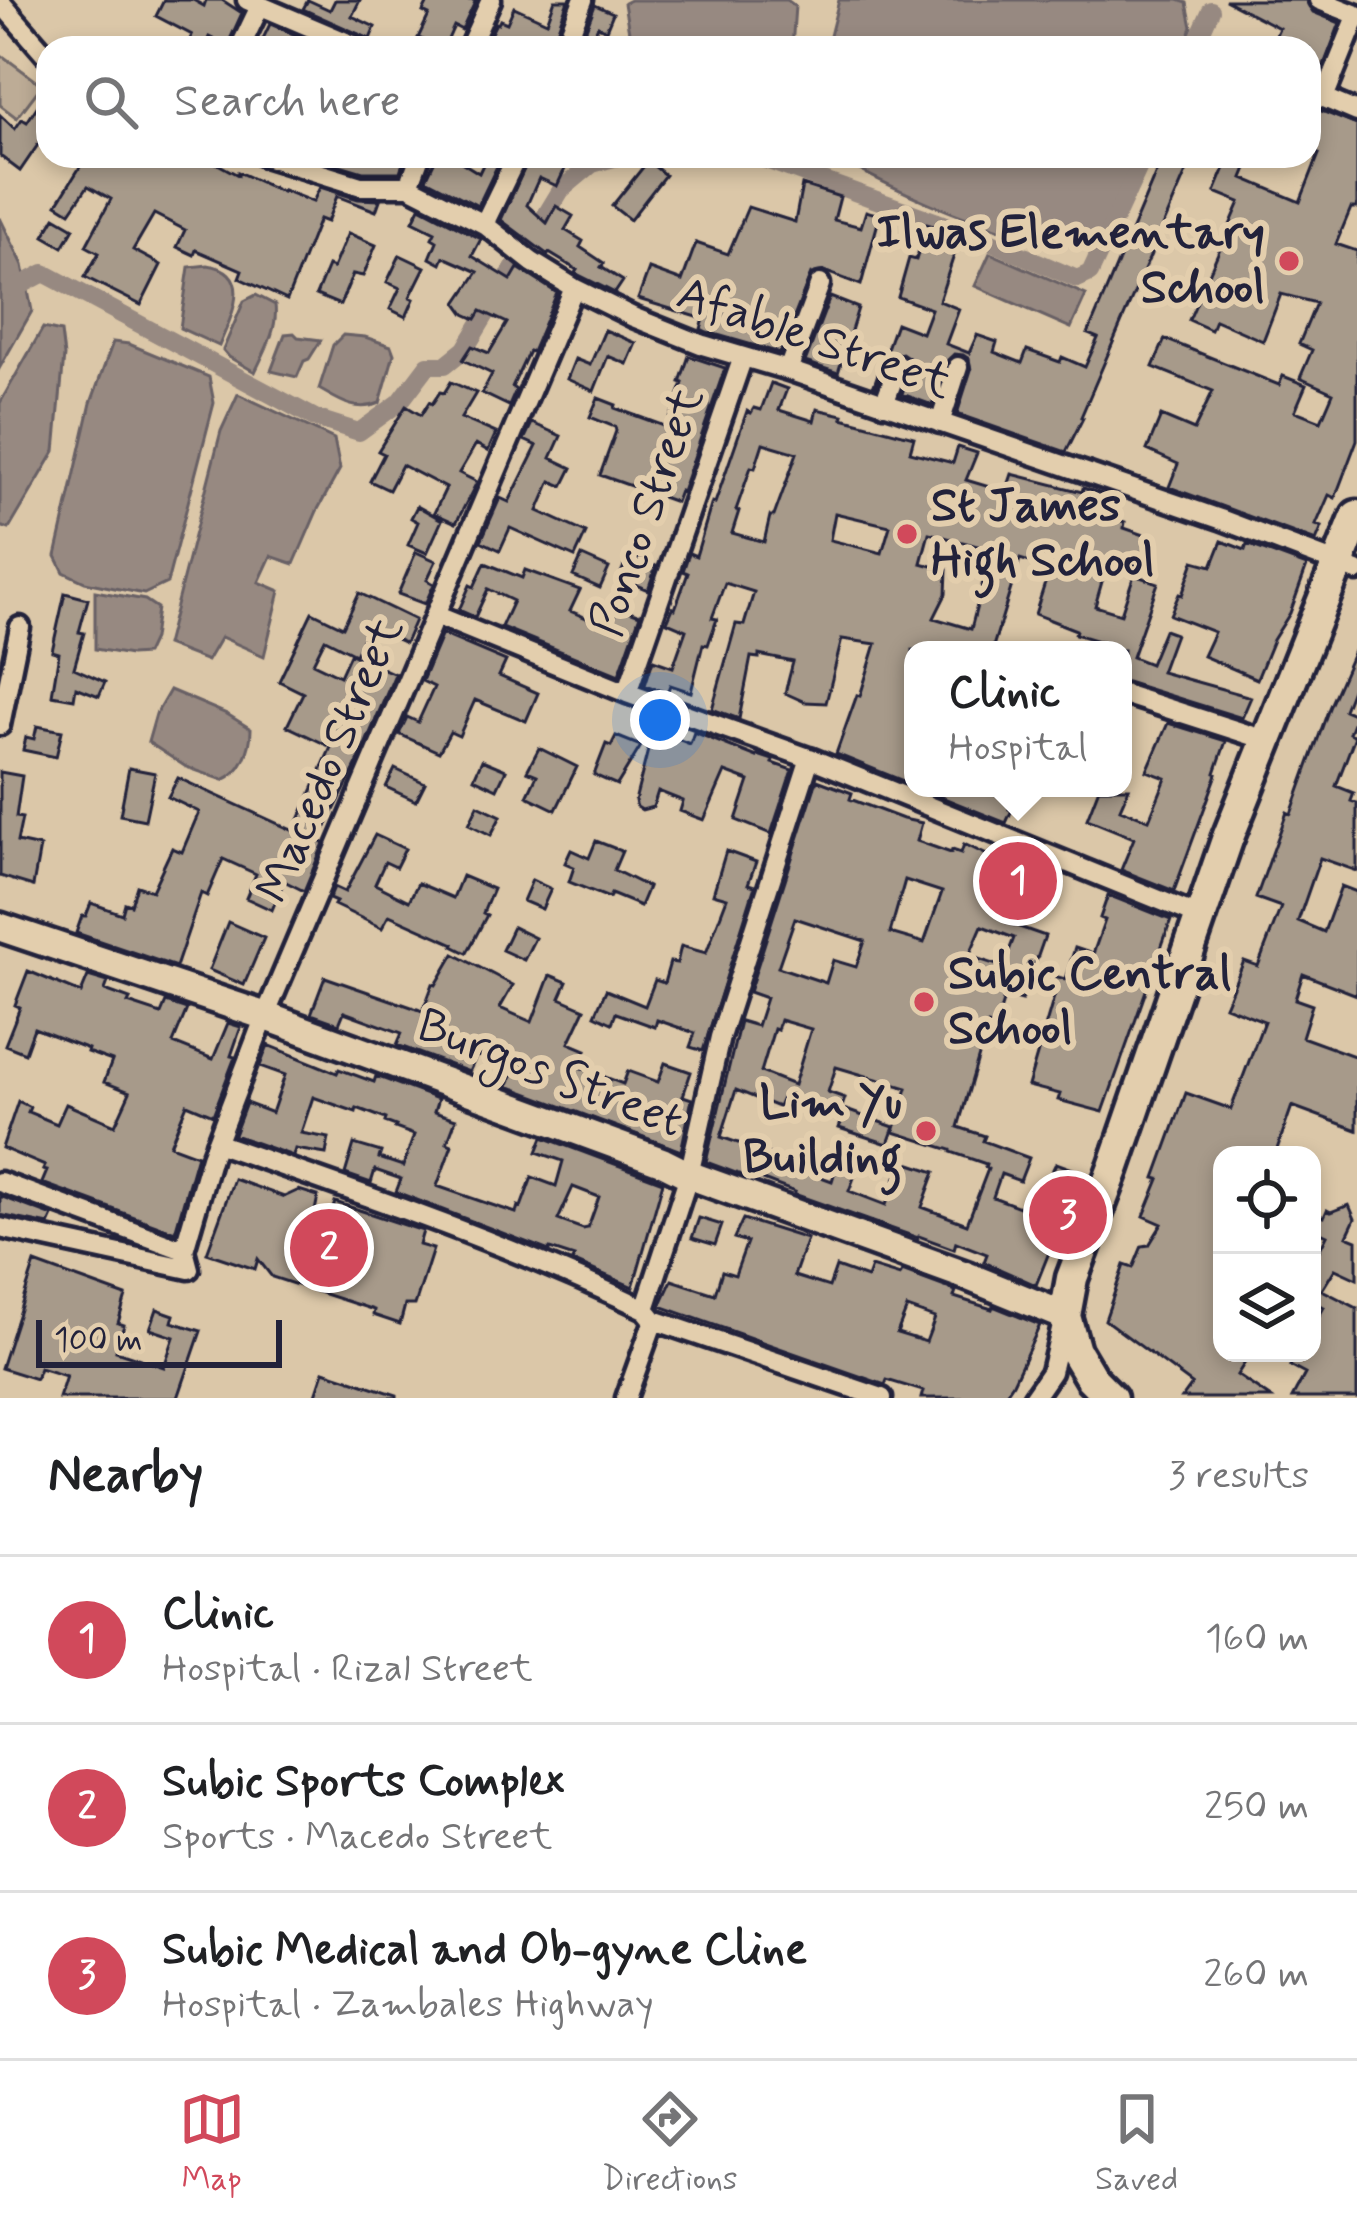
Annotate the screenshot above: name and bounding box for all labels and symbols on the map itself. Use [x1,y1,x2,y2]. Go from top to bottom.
place label: Ilwas Elementary School [876,202,1265,320]
marker: Ilwas Elementary School [1276,248,1302,274]
street label: Afable Street [668,263,960,415]
street label: Ponco Street [576,379,720,645]
place label: St James High School [931,475,1155,599]
marker: St James High School [894,521,920,547]
street label: Macedo Street [243,608,419,912]
your location [630,690,690,750]
pin: 1 [979,836,1057,926]
place label: Subic Central School [948,943,1231,1061]
marker: Subic Central School [911,989,937,1015]
street label: Burgos Street [407,994,692,1156]
place label: Lim Yu Building [743,1072,902,1196]
marker: Lim Yu Building [913,1118,939,1144]
pin: 3 [1029,1170,1107,1260]
pin: 2 [290,1203,368,1293]
scale bar [36,1314,282,1367]

